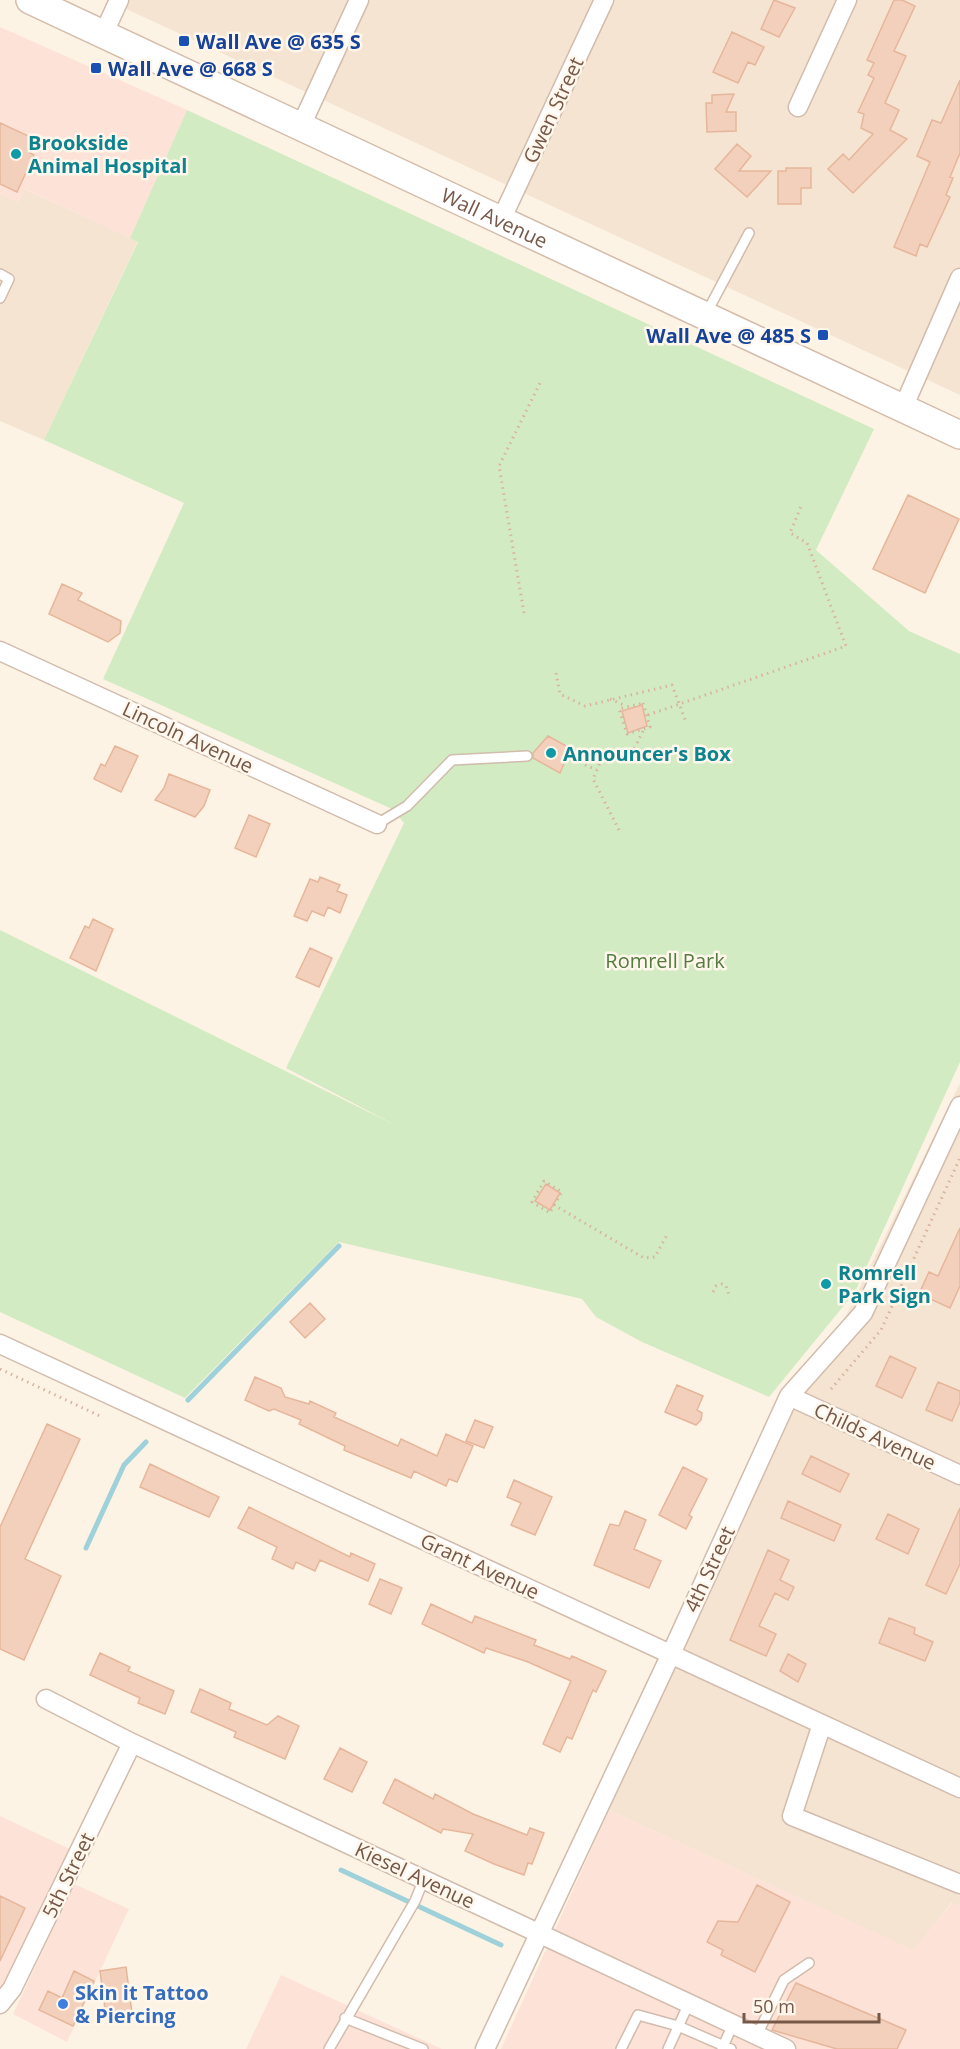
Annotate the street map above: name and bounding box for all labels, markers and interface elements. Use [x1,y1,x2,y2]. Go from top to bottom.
place label: Wall Ave @ 635 S [196,28,361,55]
marker: Wall Ave @ 635 S [177,34,191,48]
street label: Gwen Street [517,52,589,168]
place label: Wall Ave @ 668 S [108,55,273,82]
marker: Wall Ave @ 668 S [89,61,103,75]
place label: Brookside Animal Hospital [28,129,187,179]
marker: Brookside Animal Hospital [9,147,23,161]
street label: Wall Avenue [437,181,552,254]
place label: Wall Ave @ 485 S [646,322,811,349]
marker: Wall Ave @ 485 S [816,328,830,342]
street label: Lincoln Avenue [118,695,258,779]
place label: Announcer's Box [563,740,731,767]
marker: Announcer's Box [544,746,558,760]
park label: Romrell Park [605,947,725,974]
place label: Romrell Park Sign [838,1259,931,1309]
marker: Romrell Park Sign [819,1277,833,1291]
street label: Childs Avenue [810,1396,940,1476]
street label: 4th Street [677,1522,741,1616]
street label: Grant Avenue [416,1527,544,1605]
street label: 5th Street [36,1828,100,1922]
street label: Kiesel Avenue [351,1835,479,1915]
place label: Skin it Tattoo & Piercing [75,1979,209,2029]
scale bar [744,1986,879,2024]
text: 50 m [753,1994,795,2018]
marker: Skin it Tattoo & Piercing [56,1997,70,2011]

